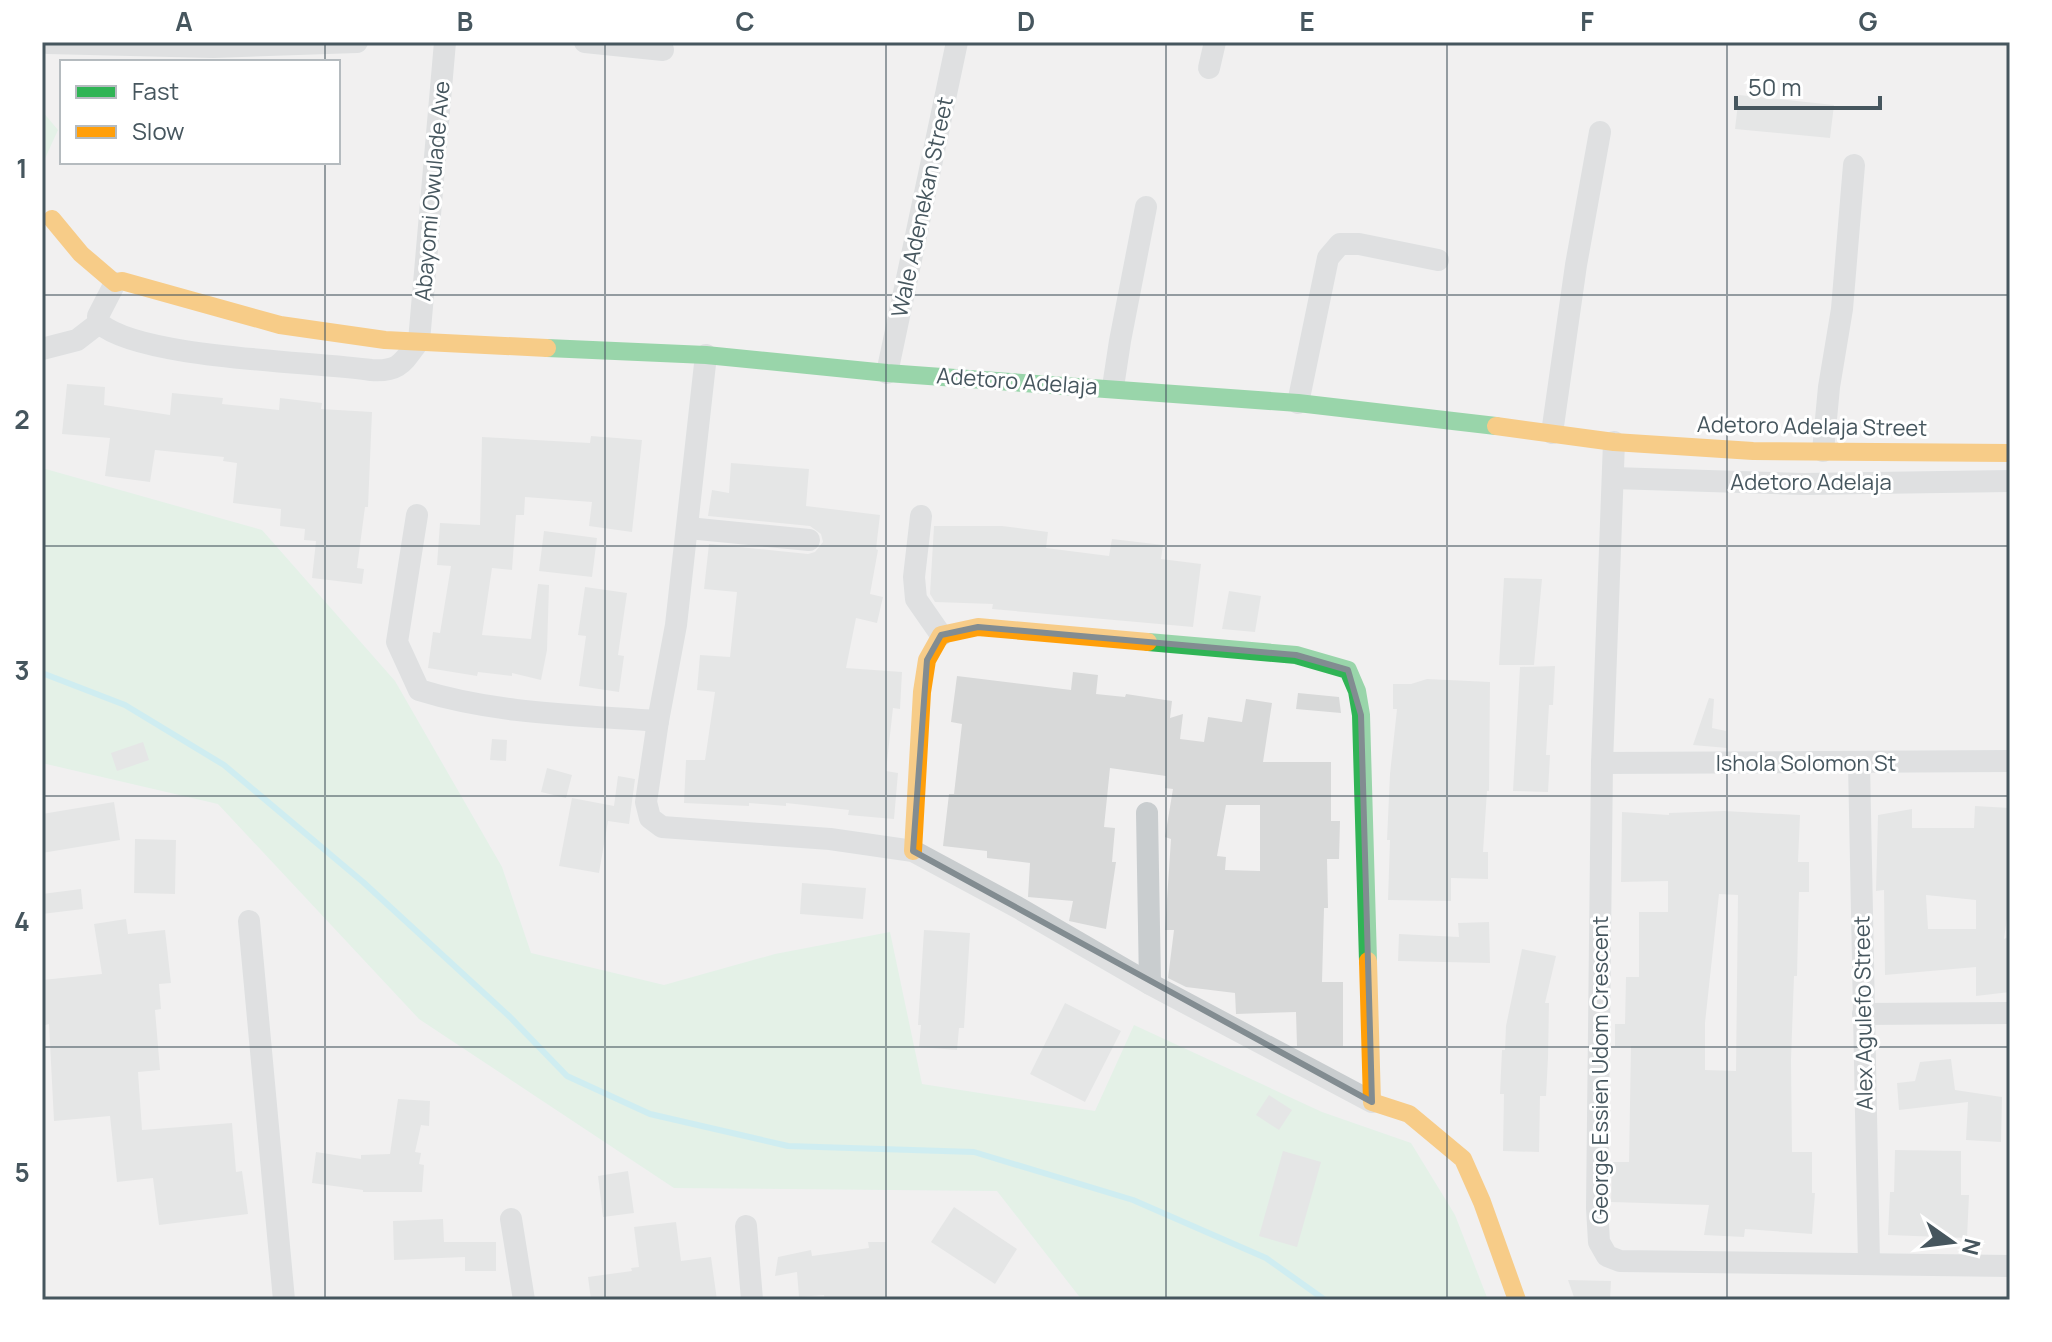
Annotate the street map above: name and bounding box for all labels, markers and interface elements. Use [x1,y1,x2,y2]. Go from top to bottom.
text: A [175,3,193,39]
text: B [457,3,473,39]
text: C [735,3,755,39]
text: D [1017,3,1035,39]
text: E [1299,3,1315,39]
text: F [1580,3,1594,39]
text: G [1858,3,1878,39]
legend [60,60,340,164]
scale bar [1736,60,1880,110]
text: 50 m [1748,70,1802,103]
text: Fast [132,74,179,107]
street label: Abayomi Owulade Ave [407,79,457,302]
street label: Wale Adenekan Street [884,94,960,320]
text: Slow [132,114,185,147]
text: 1 [16,150,28,186]
street label: Adetoro Adelaja [936,360,1098,402]
text: 2 [14,401,30,437]
street label: Adetoro Adelaja Street [1697,409,1928,443]
street label: Adetoro Adelaja [1730,467,1892,497]
text: 3 [14,652,30,688]
street label: Ishola Solomon St [1716,748,1897,778]
text: 4 [14,903,30,939]
street label: Alex Agulefo Street [1846,915,1880,1111]
street label: George Essien Udom Crescent [1585,916,1615,1224]
text: 5 [14,1154,30,1190]
north arrow [1912,1202,1992,1282]
text: N [1955,1236,1988,1258]

